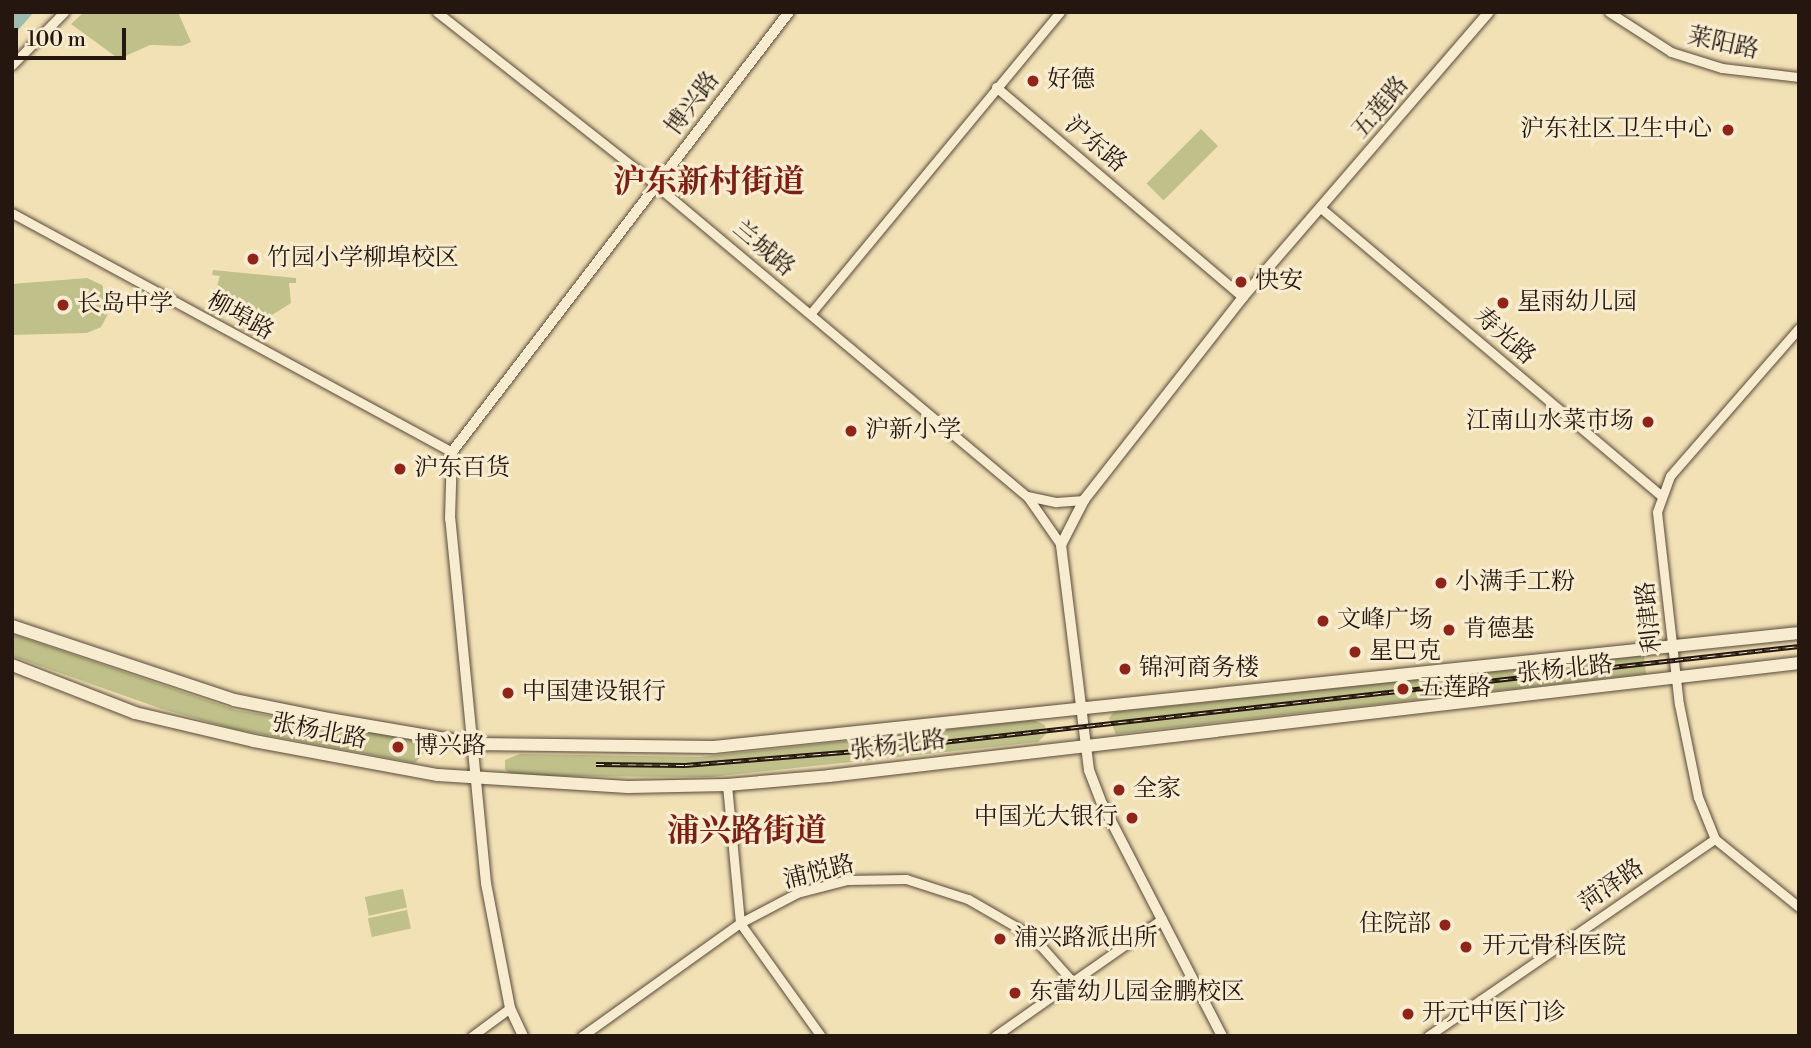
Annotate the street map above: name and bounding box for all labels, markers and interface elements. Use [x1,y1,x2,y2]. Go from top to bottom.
scale bar [18,14,130,58]
street label: 莱阳路 [1685,22,1761,66]
text: 100 m [27,27,86,53]
street label: 博兴路 [660,67,726,141]
place label: 好德 [1047,67,1095,95]
street label: 五莲路 [1347,71,1415,145]
marker: 好德 [1025,73,1041,89]
street label: 沪东路 [1058,111,1132,179]
place label: 沪东社区卫生中心 [1520,116,1712,144]
marker: 沪东社区卫生中心 [1718,120,1738,140]
district label: 沪东新村街道 [613,163,805,201]
street label: 兰城路 [726,215,800,283]
place label: 竹园小学柳埠校区 [267,245,459,273]
marker: 竹园小学柳埠校区 [245,251,261,267]
place label: 快安 [1255,268,1303,296]
marker: 快安 [1233,274,1249,290]
street label: 柳埠路 [202,287,278,347]
place label: 星雨幼儿园 [1517,289,1637,317]
place label: 长岛中学 [77,291,173,319]
marker: 星雨幼儿园 [1495,295,1511,311]
marker: 长岛中学 [55,297,71,313]
street label: 寿光路 [1467,303,1541,371]
place label: 江南山水菜市场 [1466,408,1634,436]
marker: 江南山水菜市场 [1640,414,1656,430]
place label: 沪新小学 [865,417,961,445]
marker: 沪新小学 [843,423,859,439]
place label: 沪东百货 [414,455,510,483]
marker: 沪东百货 [392,461,408,477]
place label: 小满手工粉 [1455,569,1575,597]
marker: 小满手工粉 [1433,575,1449,591]
street label: 利津路 [1632,580,1668,654]
place label: 文峰广场 [1337,607,1433,635]
marker: 文峰广场 [1315,613,1331,629]
place label: 肯德基 [1463,616,1535,644]
marker: 肯德基 [1441,622,1457,638]
place label: 星巴克 [1369,638,1441,666]
marker: 星巴克 [1347,644,1363,660]
street label: 张杨北路 [1516,651,1614,689]
place label: 锦河商务楼 [1139,655,1259,683]
marker: 锦河商务楼 [1117,661,1133,677]
place label: 五莲路 [1419,675,1491,703]
place label: 中国建设银行 [522,679,666,707]
marker: 五莲路 [1393,679,1413,699]
marker: 中国建设银行 [500,685,516,701]
street label: 张杨北路 [269,709,369,755]
street label: 张杨北路 [849,726,947,766]
place label: 博兴路 [414,733,486,761]
marker: 博兴路 [388,737,408,757]
place label: 全家 [1133,776,1181,804]
marker: 全家 [1111,782,1127,798]
place label: 中国光大银行 [974,804,1118,832]
marker: 中国光大银行 [1124,810,1140,826]
district label: 浦兴路街道 [667,812,827,850]
street label: 浦悦路 [781,850,857,896]
street label: 菏泽路 [1574,854,1650,918]
place label: 住院部 [1359,911,1431,939]
marker: 住院部 [1437,917,1453,933]
place label: 浦兴路派出所 [1014,925,1158,953]
marker: 浦兴路派出所 [992,931,1008,947]
place label: 开元骨科医院 [1482,933,1626,961]
marker: 开元骨科医院 [1456,937,1476,957]
place label: 东蕾幼儿园金鹏校区 [1029,979,1245,1007]
marker: 东蕾幼儿园金鹏校区 [1007,985,1023,1001]
place label: 开元中医门诊 [1422,1000,1566,1028]
marker: 开元中医门诊 [1400,1006,1416,1022]

